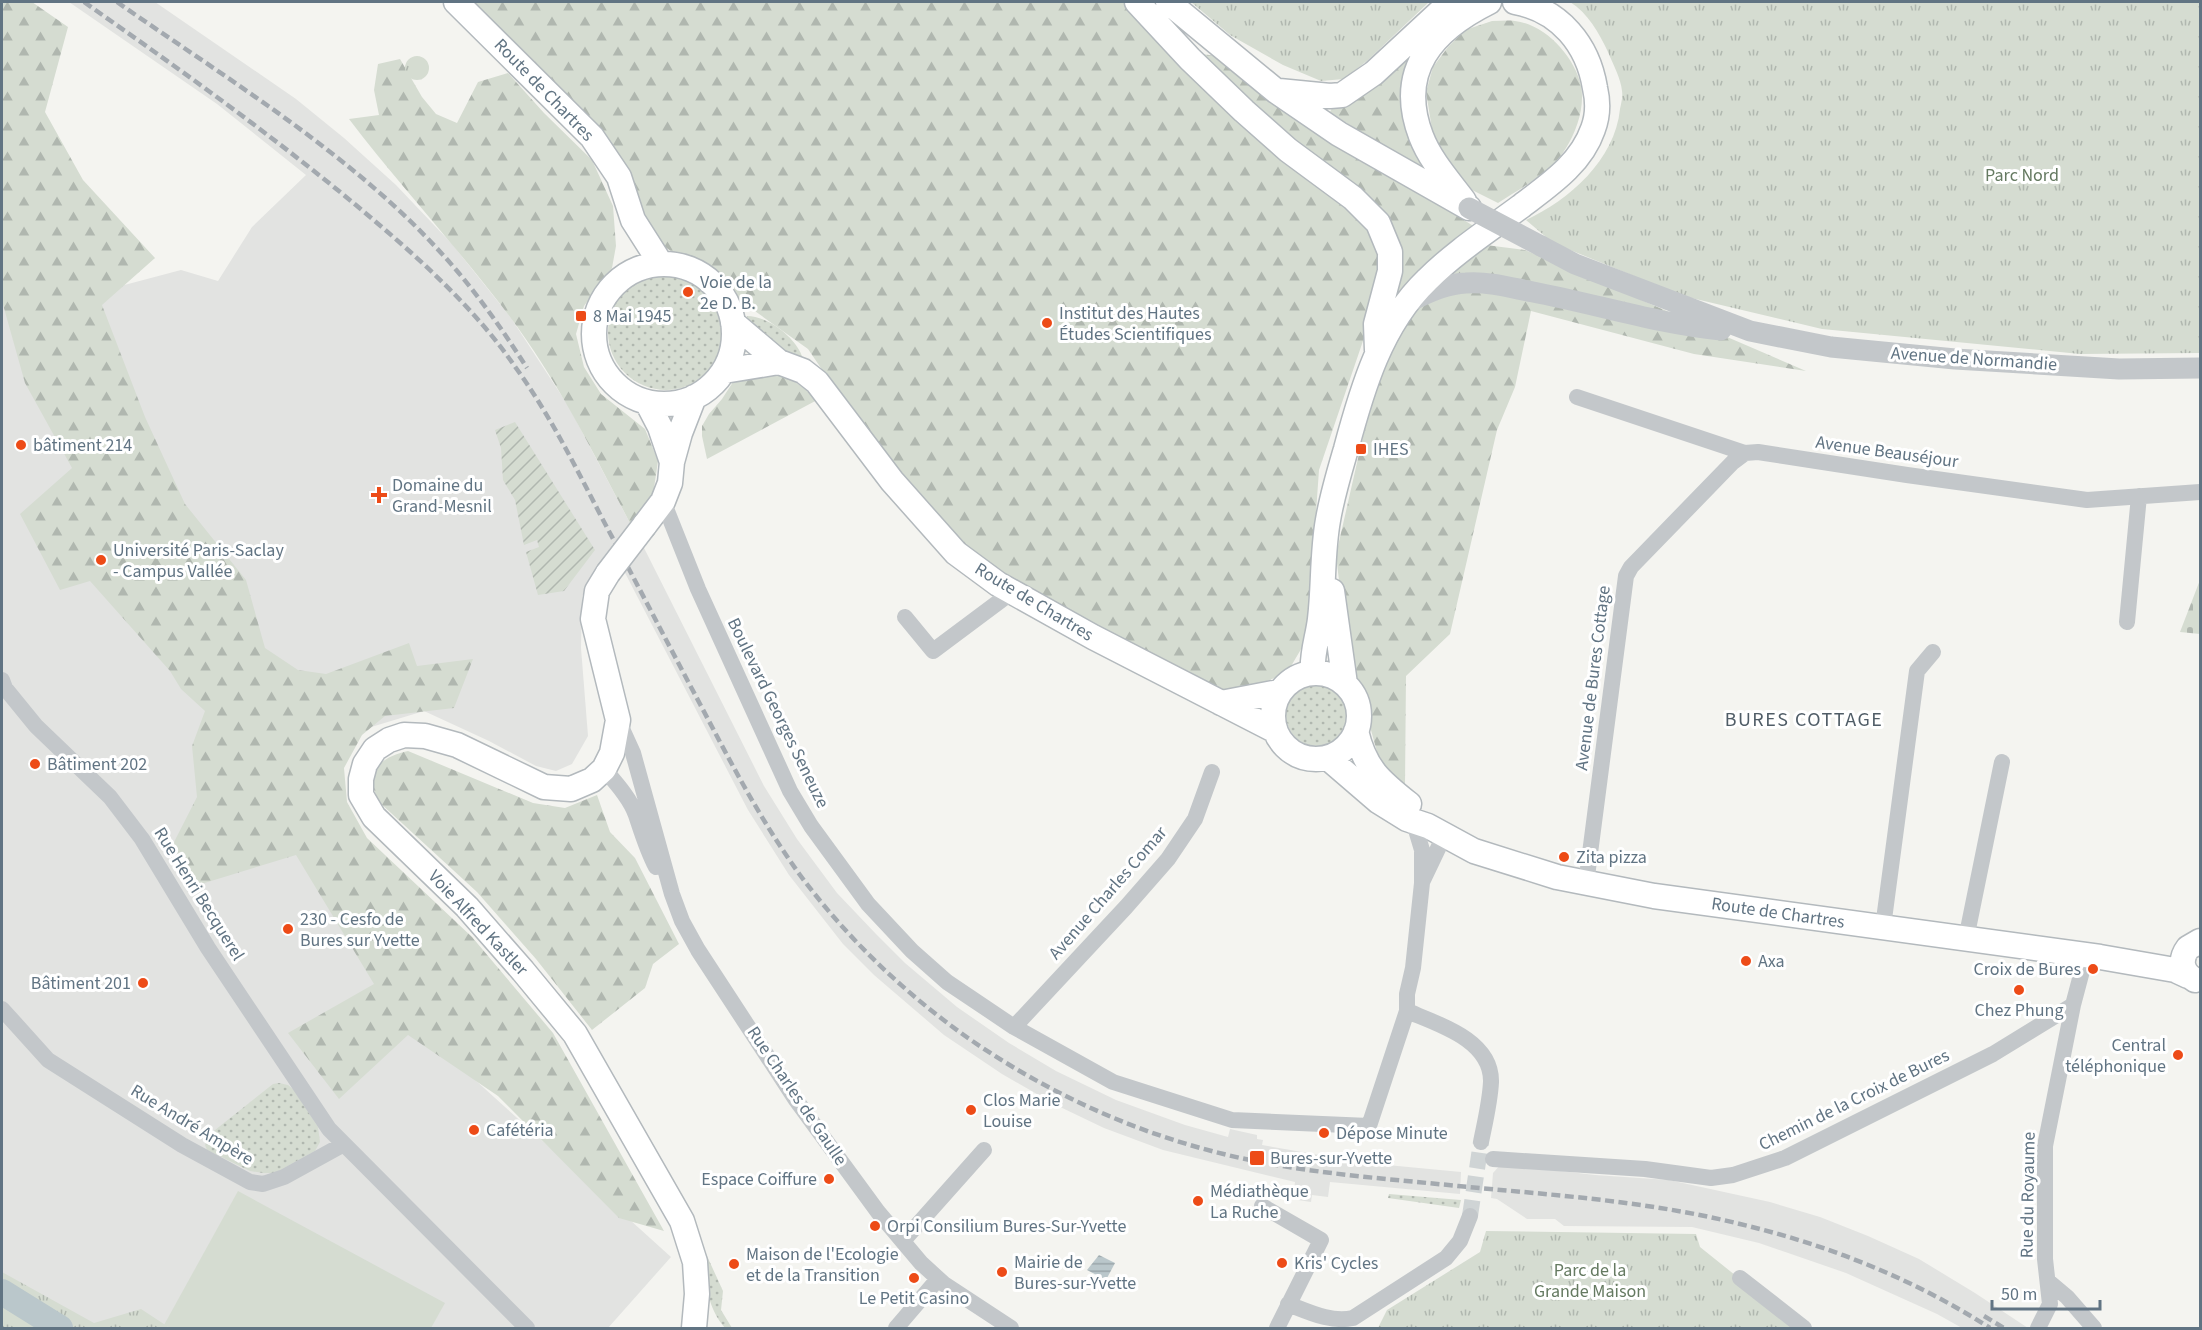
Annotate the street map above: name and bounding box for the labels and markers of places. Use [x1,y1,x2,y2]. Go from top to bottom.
place label: Voie de la 2e D. B. [700,270,772,316]
marker: Voie de la 2e D. B. [681,285,695,299]
place label: Institut des Hautes Études Scientifiques [1059,301,1211,347]
place label: 8 Mai 1945 [593,304,672,329]
marker: 8 Mai 1945 [574,309,588,323]
marker: Institut des Hautes Études Scientifiques [1040,316,1054,330]
place label: bâtiment 214 [33,433,132,458]
place label: IHES [1373,437,1409,462]
marker: bâtiment 214 [14,438,28,452]
marker: IHES [1354,442,1368,456]
place label: Domaine du Grand-Mesnil [392,473,492,519]
marker: Domaine du Grand-Mesnil [370,486,388,504]
place label: Université Paris-Saclay - Campus Vallée [113,538,284,584]
marker: Université Paris-Saclay - Campus Vallée [94,553,108,567]
place label: Bâtiment 202 [47,752,147,777]
marker: Bâtiment 202 [28,757,42,771]
place label: Zita pizza [1576,845,1647,870]
marker: Zita pizza [1557,850,1571,864]
place label: 230 - Cesfo de Bures sur Yvette [300,907,420,953]
marker: 230 - Cesfo de Bures sur Yvette [281,922,295,936]
place label: Axa [1758,949,1785,974]
marker: Axa [1739,954,1753,968]
place label: Croix de Bures [1973,957,2081,982]
marker: Croix de Bures [2086,962,2100,976]
place label: Bâtiment 201 [31,971,131,996]
marker: Bâtiment 201 [136,976,150,990]
marker: Chez Phung [2012,983,2026,997]
place label: Chez Phung [1975,998,2063,1023]
place label: Central téléphonique [2065,1033,2166,1079]
marker: Central téléphonique [2171,1048,2185,1062]
place label: Clos Marie Louise [983,1088,1061,1134]
marker: Clos Marie Louise [964,1103,978,1117]
place label: Cafétéria [486,1118,554,1143]
place label: Dépose Minute [1336,1121,1448,1146]
marker: Cafétéria [467,1123,481,1137]
marker: Dépose Minute [1317,1126,1331,1140]
place label: Bures-sur-Yvette [1270,1146,1392,1171]
marker: Bures-sur-Yvette [1248,1149,1266,1167]
place label: Espace Coiffure [701,1167,817,1192]
marker: Espace Coiffure [822,1172,836,1186]
place label: Médiathèque La Ruche [1210,1179,1309,1225]
marker: Médiathèque La Ruche [1191,1194,1205,1208]
place label: Orpi Consilium Bures-Sur-Yvette [887,1214,1126,1239]
marker: Orpi Consilium Bures-Sur-Yvette [868,1219,882,1233]
place label: Maison de l'Ecologie et de la Transition [746,1242,899,1288]
place label: Mairie de Bures-sur-Yvette [1014,1250,1136,1296]
place label: Kris' Cycles [1294,1251,1378,1276]
marker: Kris' Cycles [1275,1256,1289,1270]
marker: Maison de l'Ecologie et de la Transition [727,1257,741,1271]
marker: Mairie de Bures-sur-Yvette [995,1265,1009,1279]
marker: Le Petit Casino [907,1271,921,1285]
place label: Le Petit Casino [859,1286,969,1311]

